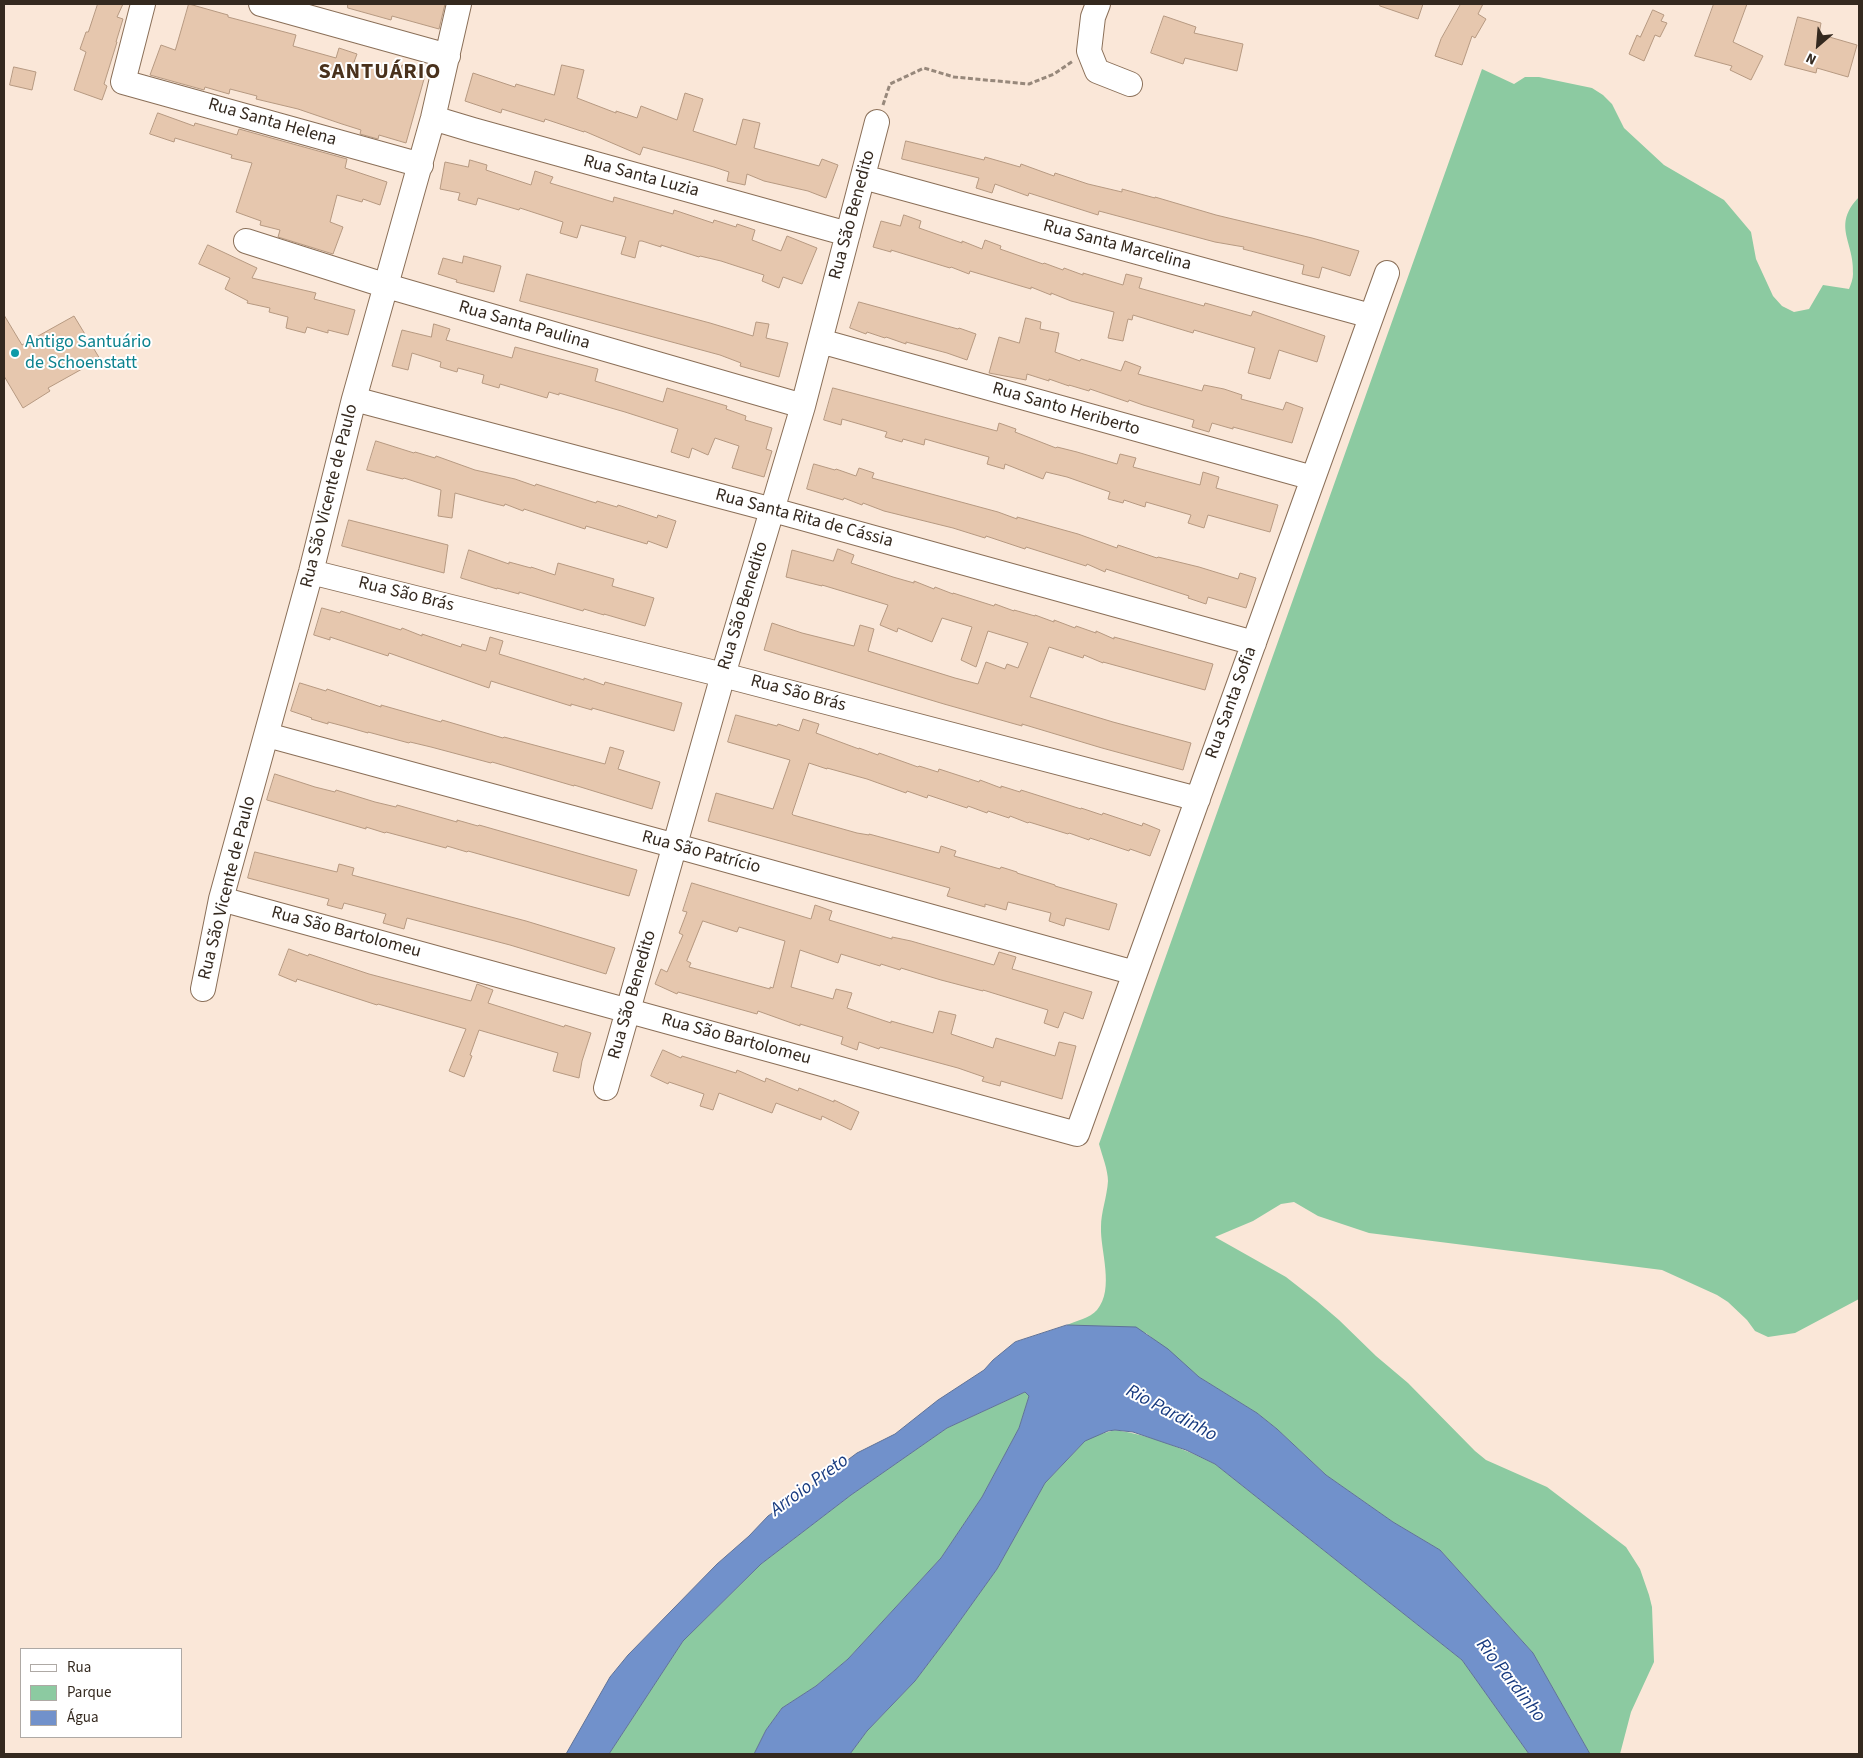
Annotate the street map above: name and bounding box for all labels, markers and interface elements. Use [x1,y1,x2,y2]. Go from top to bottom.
north arrow [1793,20,1843,70]
text: N [1803,47,1820,69]
district label: SANTUÁRIO [317,60,443,86]
street label: Rua Santa Helena [205,94,339,152]
street label: Rua São Benedito [825,148,881,282]
street label: Rua Santa Luzia [581,151,701,203]
street label: Rua Santa Marcelina [1041,216,1193,276]
street label: Rua Santa Paulina [456,297,592,355]
place label: Antigo Santuário de Schoenstatt [25,332,151,374]
marker: Antigo Santuário de Schoenstatt [9,347,21,359]
street label: Rua Santo Heriberto [990,379,1142,441]
street label: Rua São Vicente de Paulo [297,402,363,590]
street label: Rua Santa Rita de Cássia [713,485,895,553]
street label: Rua São Benedito [714,539,774,673]
street label: Rua São Brás [356,573,456,617]
street label: Rua Santa Sofia [1202,644,1262,762]
street label: Rua São Brás [748,671,848,717]
street label: Rua São Vicente de Paulo [195,794,261,982]
street label: Rua São Patrício [639,827,763,879]
street label: Rua São Bartolomeu [269,903,423,963]
street label: Rua São Benedito [604,928,662,1062]
street label: Rua São Bartolomeu [659,1010,813,1070]
water label: Rio Pardinho [1122,1381,1220,1447]
water label: Arroio Preto [766,1450,854,1522]
water label: Rio Pardinho [1470,1635,1550,1727]
legend [20,1648,182,1738]
text: Rua [67,1657,91,1678]
text: Parque [67,1682,111,1703]
text: Água [67,1707,98,1728]

